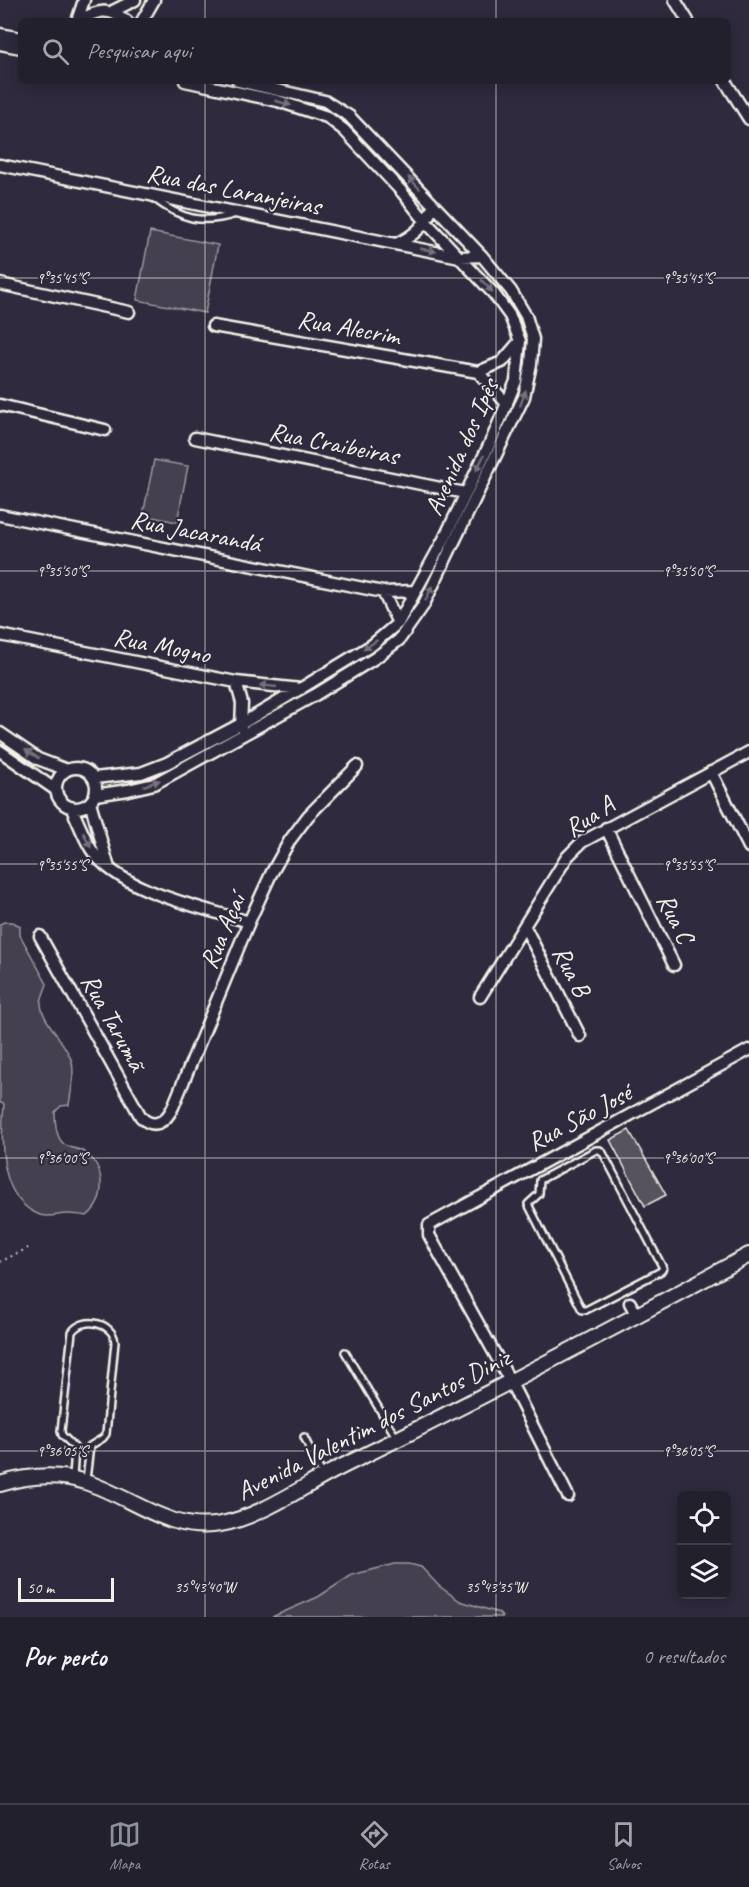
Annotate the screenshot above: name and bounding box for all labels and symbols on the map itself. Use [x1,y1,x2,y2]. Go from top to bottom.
one-way arrow [274,99,292,108]
street label: Rua das Laranjeiras [144,156,326,223]
one-way arrow [408,177,422,191]
one-way arrow [419,246,437,256]
text: 9°35'45"S [37,269,90,288]
text: 9°35'45"S [663,269,716,288]
one-way arrow [479,278,493,292]
street label: Rua Alecrim [295,302,405,353]
street label: Avenida dos Ipês [417,372,507,521]
one-way arrow [518,389,528,407]
street label: Rua Craibeiras [266,415,404,473]
one-way arrow [476,454,485,471]
street label: Rua Jacarandá [128,503,266,561]
text: 9°35'50"S [37,562,90,581]
text: 9°35'50"S [663,562,716,581]
one-way arrow [425,584,434,601]
street label: Rua Mogno [111,620,215,671]
one-way arrow [363,639,379,651]
one-way arrow [258,681,277,691]
one-way arrow [24,749,40,760]
one-way arrow [144,778,162,788]
street label: Rua A [558,787,622,845]
one-way arrow [82,832,91,849]
text: 9°35'55"S [37,856,90,875]
text: 9°35'55"S [663,856,716,875]
street label: Rua Açaí [192,884,255,974]
street label: Rua C [649,888,704,952]
street label: Rua B [545,940,599,1004]
street label: Rua Tarumã [73,968,155,1079]
street label: Rua São José [521,1075,640,1159]
text: 9°36'00"S [37,1149,90,1168]
text: 9°36'00"S [663,1149,716,1168]
street label: Avenida Valentim dos Santos Diniz [231,1340,518,1508]
text: 9°36'05"S [37,1442,90,1461]
text: 9°36'05"S [663,1442,716,1461]
scale bar [18,1575,114,1602]
text: 35°43'40"W [175,1578,239,1597]
text: 35°43'35"W [466,1578,530,1597]

